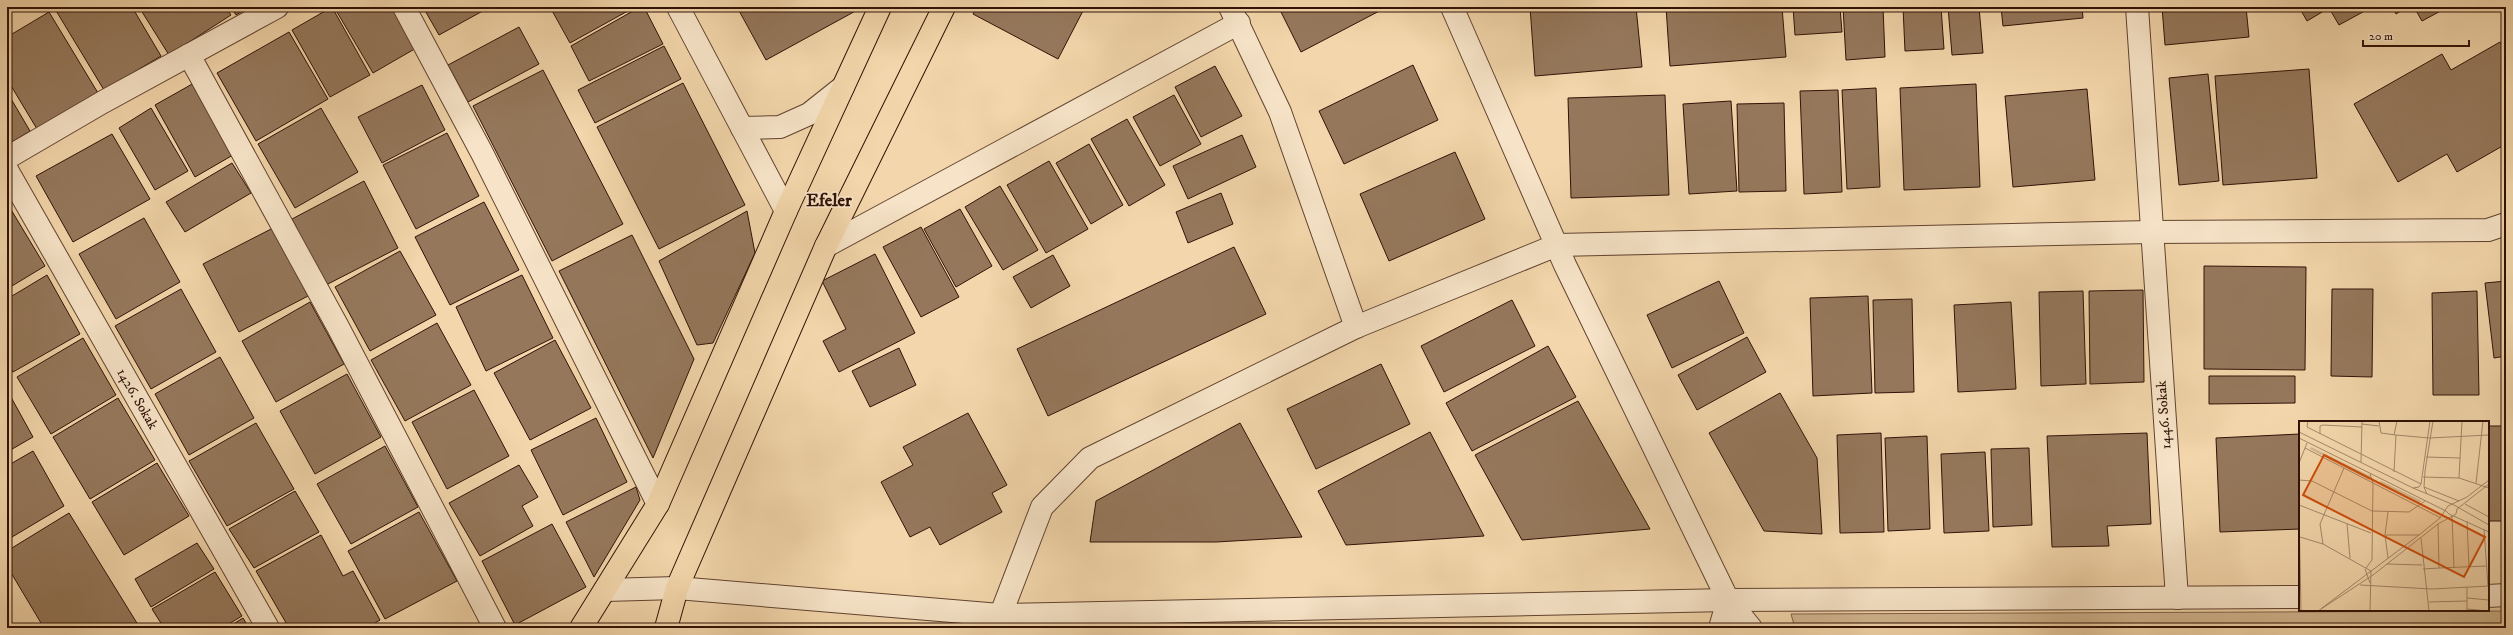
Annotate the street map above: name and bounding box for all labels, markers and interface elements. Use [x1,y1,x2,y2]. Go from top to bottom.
scale bar [2363,22,2469,48]
text: 20 m [2369,29,2393,44]
district label: Efeler [806,190,852,212]
street label: 1426. Sokak [112,365,162,433]
street label: 1446. Sokak [2153,380,2175,450]
inset map [2299,421,2489,611]

